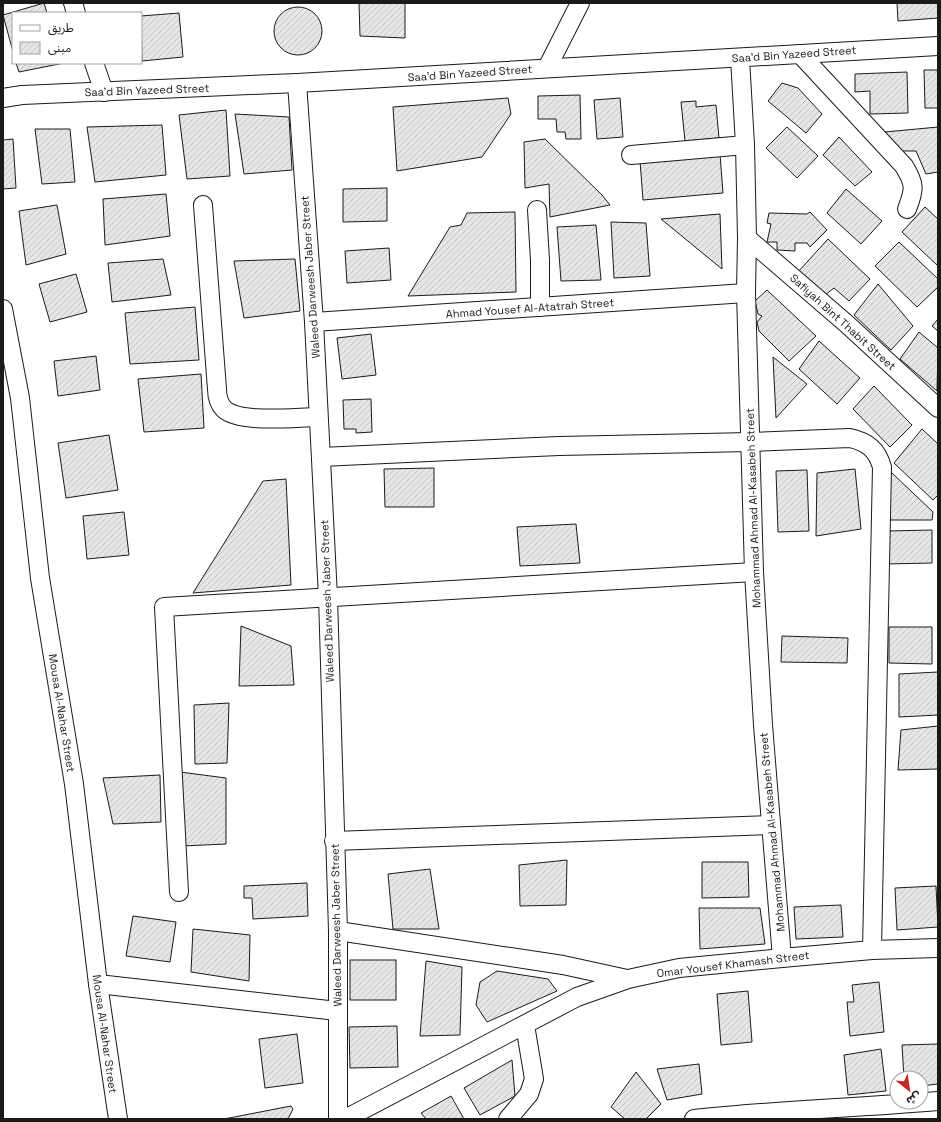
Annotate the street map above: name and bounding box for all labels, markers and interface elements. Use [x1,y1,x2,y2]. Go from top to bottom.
legend [12,12,142,64]
text: طريق [48,20,74,36]
text: مبنى [48,40,71,56]
street label: Saa'd Bin Yazeed Street [731,43,857,65]
street label: Saa'd Bin Yazeed Street [407,62,533,84]
street label: Saa'd Bin Yazeed Street [84,81,210,99]
street label: Waleed Darweesh Jaber Street [297,195,323,359]
street label: Safiyah Bint Thabit Street [787,271,899,373]
street label: Ahmad Yousef Al-Atatrah Street [445,295,615,321]
street label: Mohammad Ahmad Al-Kasabeh Street [743,408,763,608]
street label: Waleed Darweesh Jaber Street [317,519,337,683]
street label: Mousa Al-Nahar Street [46,653,78,773]
street label: Mohammad Ahmad Al-Kasabeh Street [756,732,788,932]
street label: Waleed Darweesh Jaber Street [328,843,344,1007]
street label: Omar Yousef Khamash Street [656,948,810,980]
street label: Mousa Al-Nahar Street [90,974,120,1094]
north arrow [889,1070,929,1110]
text: ش [904,1089,924,1108]

